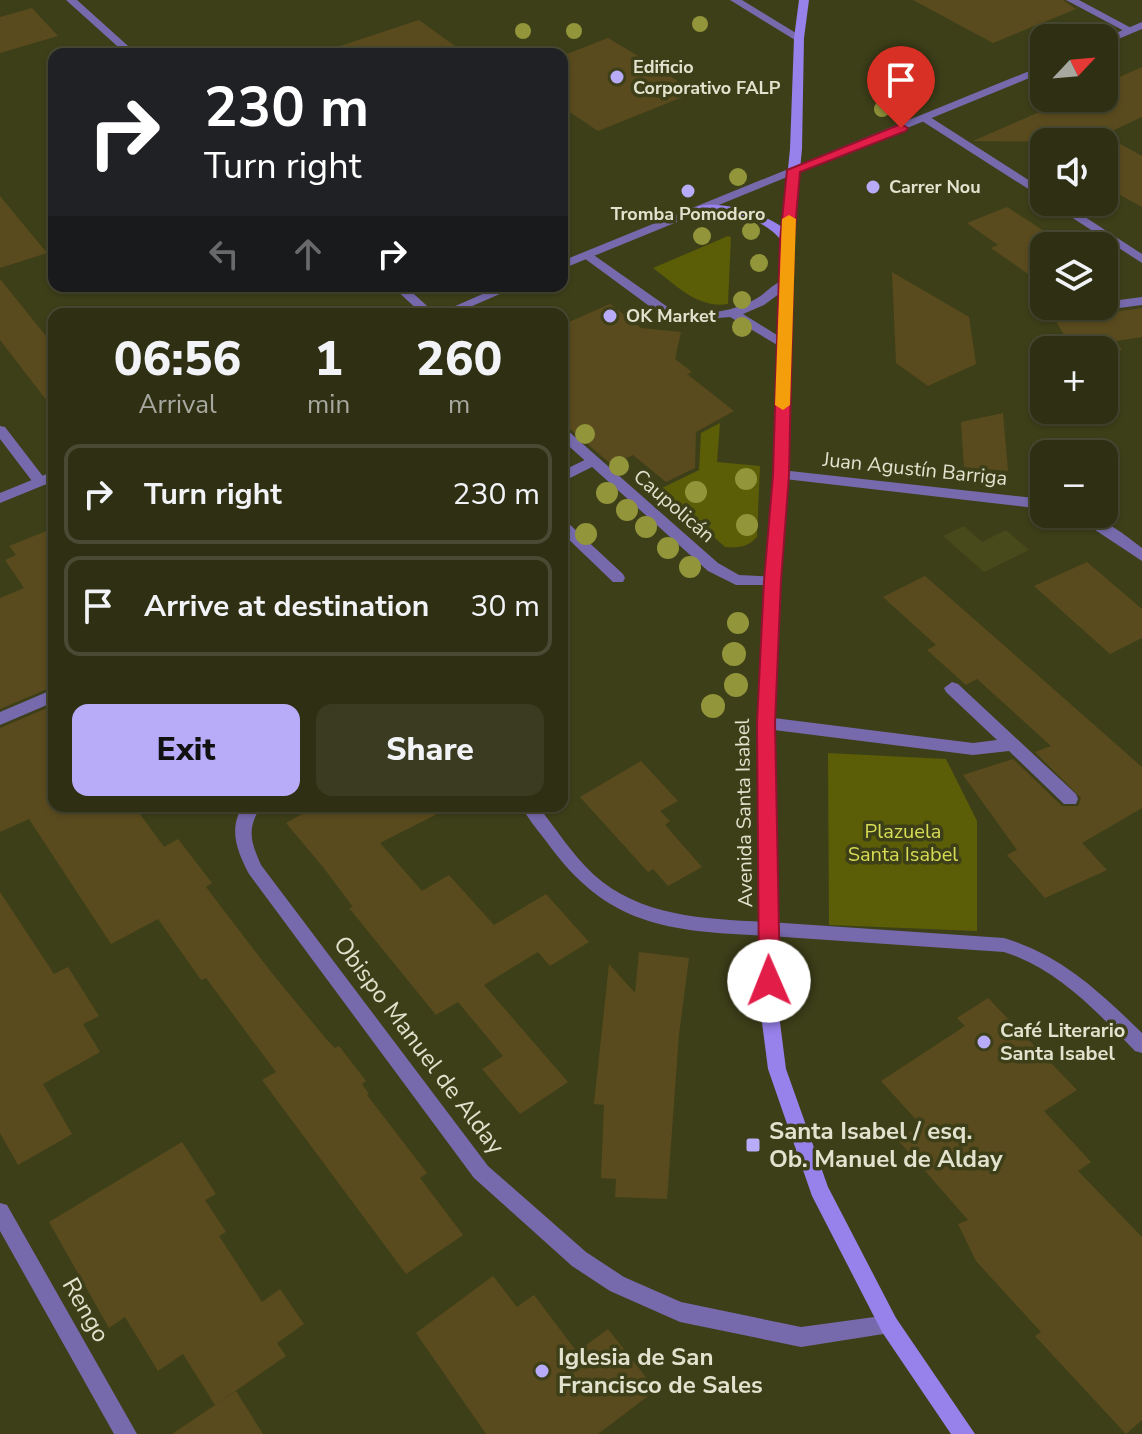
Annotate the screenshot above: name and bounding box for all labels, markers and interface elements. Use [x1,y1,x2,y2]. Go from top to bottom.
north arrow [1030,24,1118,112]
map controls [1030,24,1118,528]
pin [867,46,935,128]
place label: Edificio Corporativo FALP [633,55,781,100]
icon: arrive [879,58,923,102]
marker: Edificio Corporativo FALP [608,68,626,86]
text: 230 m [204,69,369,146]
icon: right [72,80,176,184]
button: sound [1030,128,1118,216]
text: Turn right [204,142,361,191]
place label: Carrer Nou [889,175,981,199]
marker: Carrer Nou [864,178,882,196]
marker: Tromba Pomodoro [679,182,697,200]
place label: Tromba Pomodoro [611,202,765,226]
icon: left [202,232,246,276]
icon: ahead [286,232,330,276]
icon: right [370,232,414,276]
button: layers [1030,232,1118,320]
place label: OK Market [626,304,716,328]
marker: OK Market [601,307,619,325]
text: 06:56 [114,326,241,392]
text: 1 [314,326,343,392]
text: 260 [416,326,502,392]
button: + [1030,336,1118,424]
text: Arrival [138,387,217,422]
text: min [307,387,350,422]
text: m [448,387,470,422]
button: − [1030,440,1118,528]
street label: Juan Agustín Barriga [820,446,1009,492]
street label: Caupolicán [628,463,720,549]
icon: right [76,472,120,516]
text: Turn right [144,474,282,515]
text: 230 m [453,474,540,515]
icon: arrive [76,584,120,628]
text: Arrive at destination [144,586,429,627]
text: 30 m [471,586,540,627]
button: Exit [72,704,300,796]
button: Share [316,704,544,796]
street label: Avenida Santa Isabel [729,718,759,908]
park label: Plazuela Santa Isabel [848,818,958,868]
street label: Obispo Manuel de Alday [326,929,512,1161]
position arrow [727,939,811,1023]
place label: Café Literario Santa Isabel [1000,1017,1125,1067]
marker: Café Literario Santa Isabel [975,1033,993,1051]
place label: Santa Isabel / esq. Ob. Manuel de Alday [769,1115,1003,1175]
marker: Santa Isabel / esq. Ob. Manuel de Alday [744,1136,762,1154]
street label: Rengo [55,1272,117,1348]
place label: Iglesia de San Francisco de Sales [558,1341,763,1401]
marker: Iglesia de San Francisco de Sales [533,1362,551,1380]

